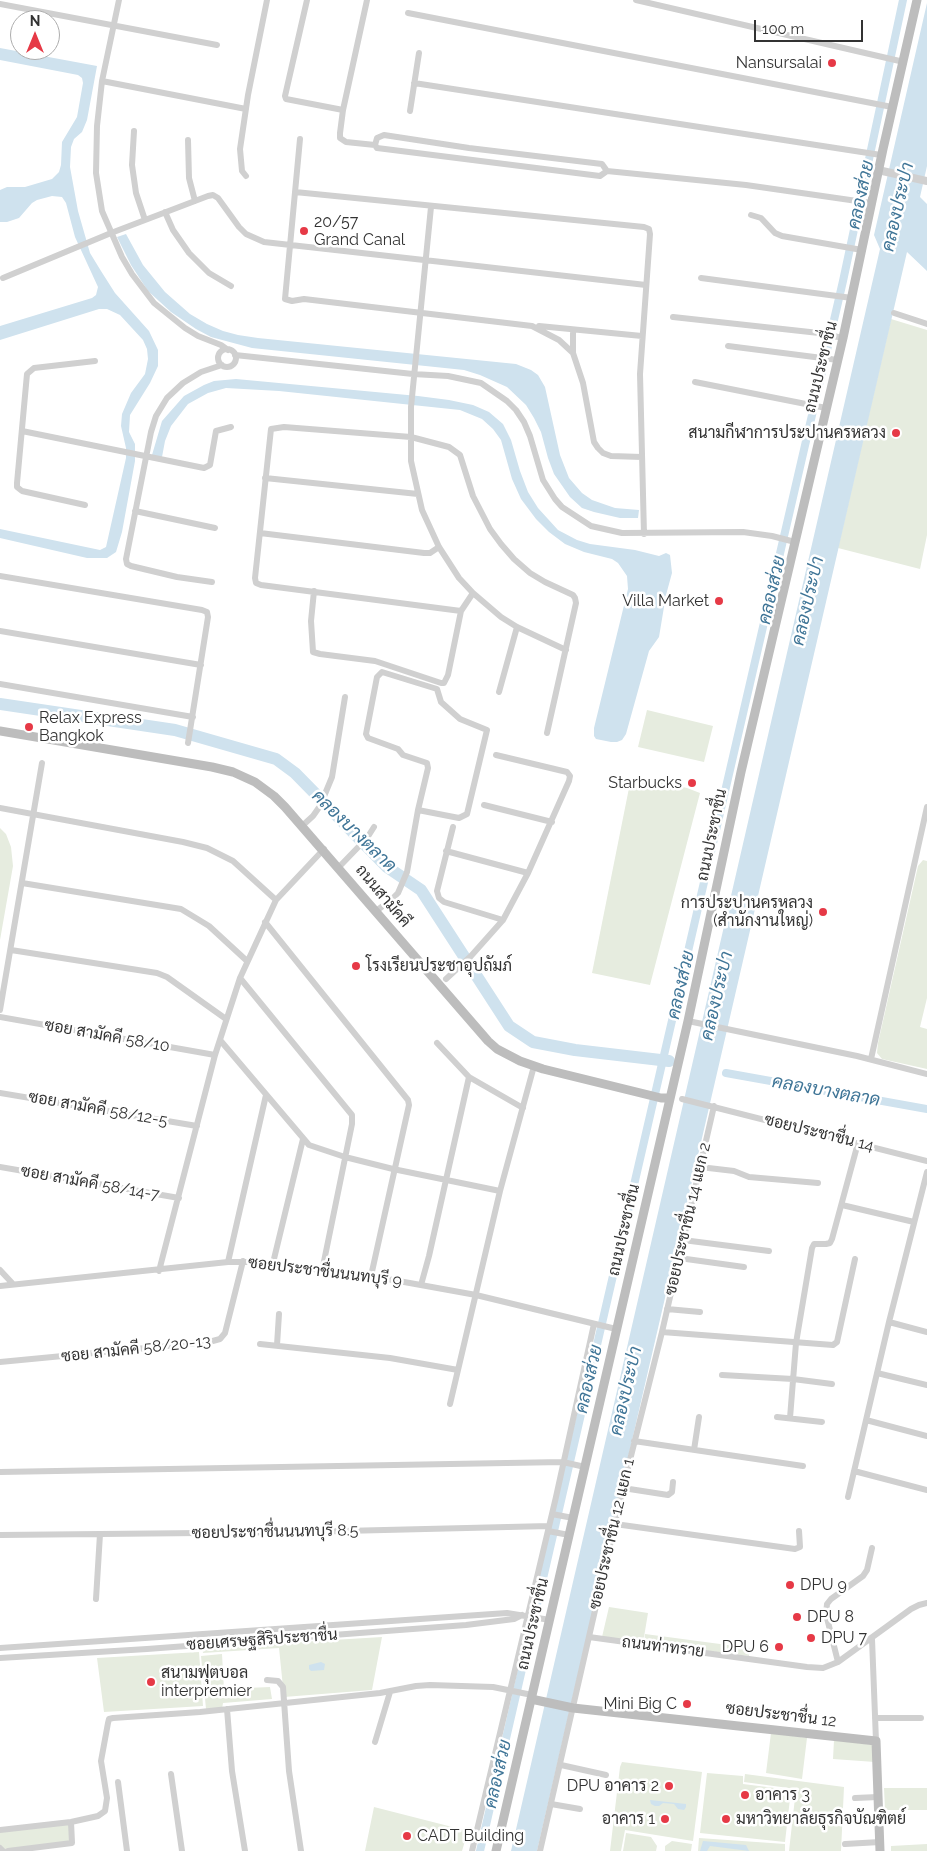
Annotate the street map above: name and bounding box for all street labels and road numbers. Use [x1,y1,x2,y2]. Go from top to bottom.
street label: ถนนประชาชื่น [800,319,842,415]
street label: ถนนประชาชื่น [693,787,731,883]
street label: ถนนสามัคคี [351,861,415,931]
street label: ซอย สามัคคี 58/10 [43,1016,171,1056]
street label: ซอย สามัคคี 58/12-5 [27,1087,169,1131]
street label: ซอยประชาชื่น 14 [762,1110,876,1156]
street label: ซอยประชาชื่น 14 แยก 2 [661,1141,715,1297]
street label: ซอย สามัคคี 58/14-7 [19,1161,161,1205]
street label: ถนนประชาชื่น [604,1182,644,1278]
street label: ซอยประชาชื่นนนทบุรี 9 [247,1253,403,1291]
street label: ซอย สามัคคี 58/20-13 [60,1332,212,1366]
street label: ซอยประชาชื่น 12 แยก 1 [585,1457,639,1611]
street label: ซอยประชาชื่นนนทบุรี 8.5 [191,1521,359,1543]
street label: ถนนประชาชื่น [513,1576,553,1672]
street label: ซอยเศรษฐสิริประชาชื่น [186,1625,338,1655]
street label: ถนนท่าทราย [621,1632,705,1662]
street label: ซอยประชาชื่น 12 [724,1699,838,1731]

